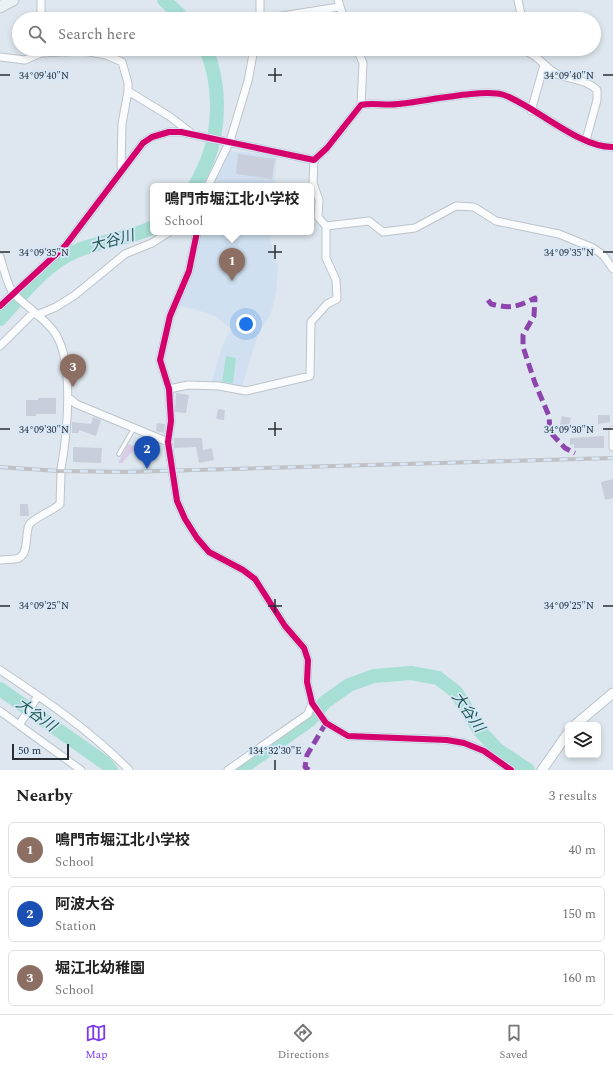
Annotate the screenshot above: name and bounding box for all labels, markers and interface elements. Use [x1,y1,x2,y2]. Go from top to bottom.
search box [12,12,601,56]
icon: search [26,23,48,45]
text: Search here [58,23,136,46]
text: 34°09'40"N [19,68,69,84]
text: 34°09'40"N [544,68,594,84]
popup [150,183,314,235]
text: 鳴門市堀江北小学校 [164,188,300,211]
text: School [164,211,203,231]
water label: 大谷川 [87,224,139,258]
text: 34°09'35"N [19,245,69,261]
text: 34°09'35"N [544,245,594,261]
pin: 1 [219,248,245,281]
your location [236,314,256,334]
pin: 3 [60,354,86,387]
text: 34°09'30"N [19,422,69,438]
text: 34°09'30"N [544,422,594,438]
pin: 2 [134,436,160,469]
text: 34°09'25"N [19,598,69,614]
text: 34°09'25"N [544,598,594,614]
water label: 大谷川 [446,687,491,739]
water label: 大谷川 [11,692,63,739]
map controls [565,722,601,758]
button: layers [565,722,601,758]
scale bar [12,742,69,761]
text: 50 m [18,742,41,759]
text: 134°32'30"E [248,743,302,759]
text: Nearby [16,783,72,809]
text: 3 results [549,786,597,806]
text: 鳴門市堀江北小学校 [55,829,190,852]
text: 1 [26,840,34,860]
text: 40 m [569,840,596,860]
text: School [55,852,94,872]
text: 阿波大谷 [55,893,115,916]
text: 2 [26,904,34,924]
text: 150 m [562,904,596,924]
text: Station [55,916,96,936]
text: 堀江北幼稚園 [55,957,145,980]
text: 3 [26,968,34,988]
text: 160 m [562,968,596,988]
text: School [55,980,94,1000]
tab: Map [85,1022,107,1063]
tab: Directions [278,1022,329,1063]
tab: Saved [500,1022,528,1063]

